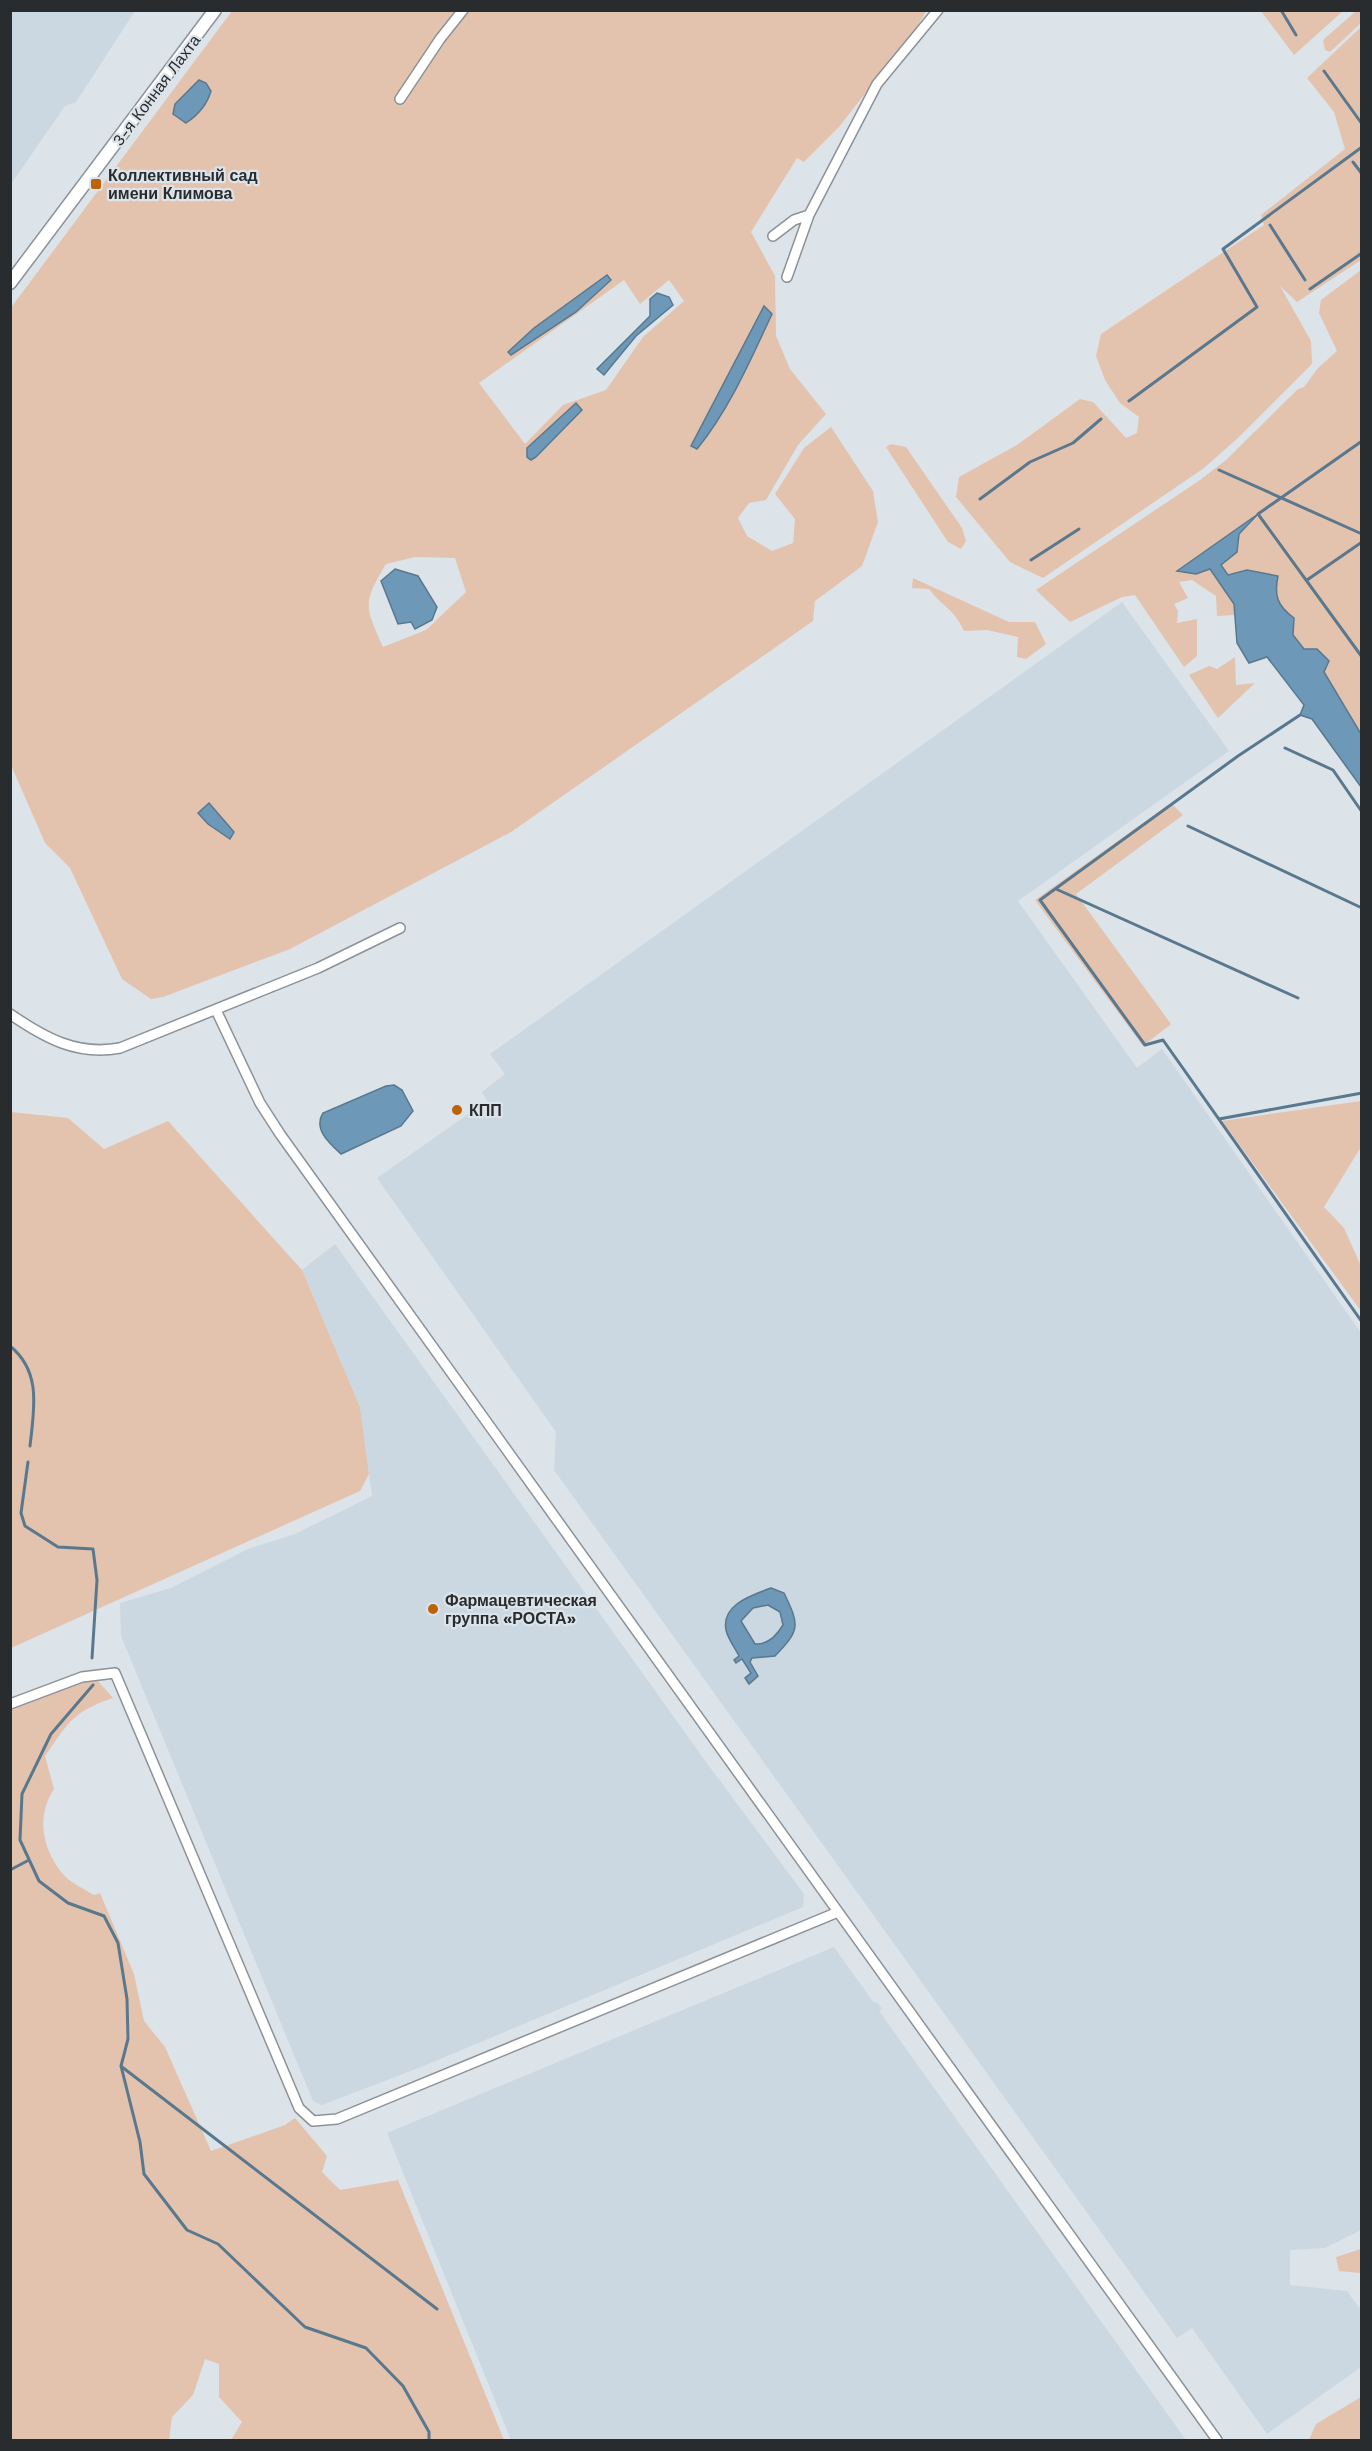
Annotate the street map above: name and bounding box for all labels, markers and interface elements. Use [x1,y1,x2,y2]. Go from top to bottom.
street label: 3-я Конная Лахта [109,31,204,149]
place label: Коллективный сад имени Климова [108,166,258,203]
marker: Коллективный сад имени Климова [89,177,103,191]
place label: КПП [469,1101,502,1120]
marker: КПП [450,1103,464,1117]
place label: Фармацевтическая группа «РОСТА» [445,1591,597,1628]
marker: Фармацевтическая группа «РОСТА» [426,1602,440,1616]

